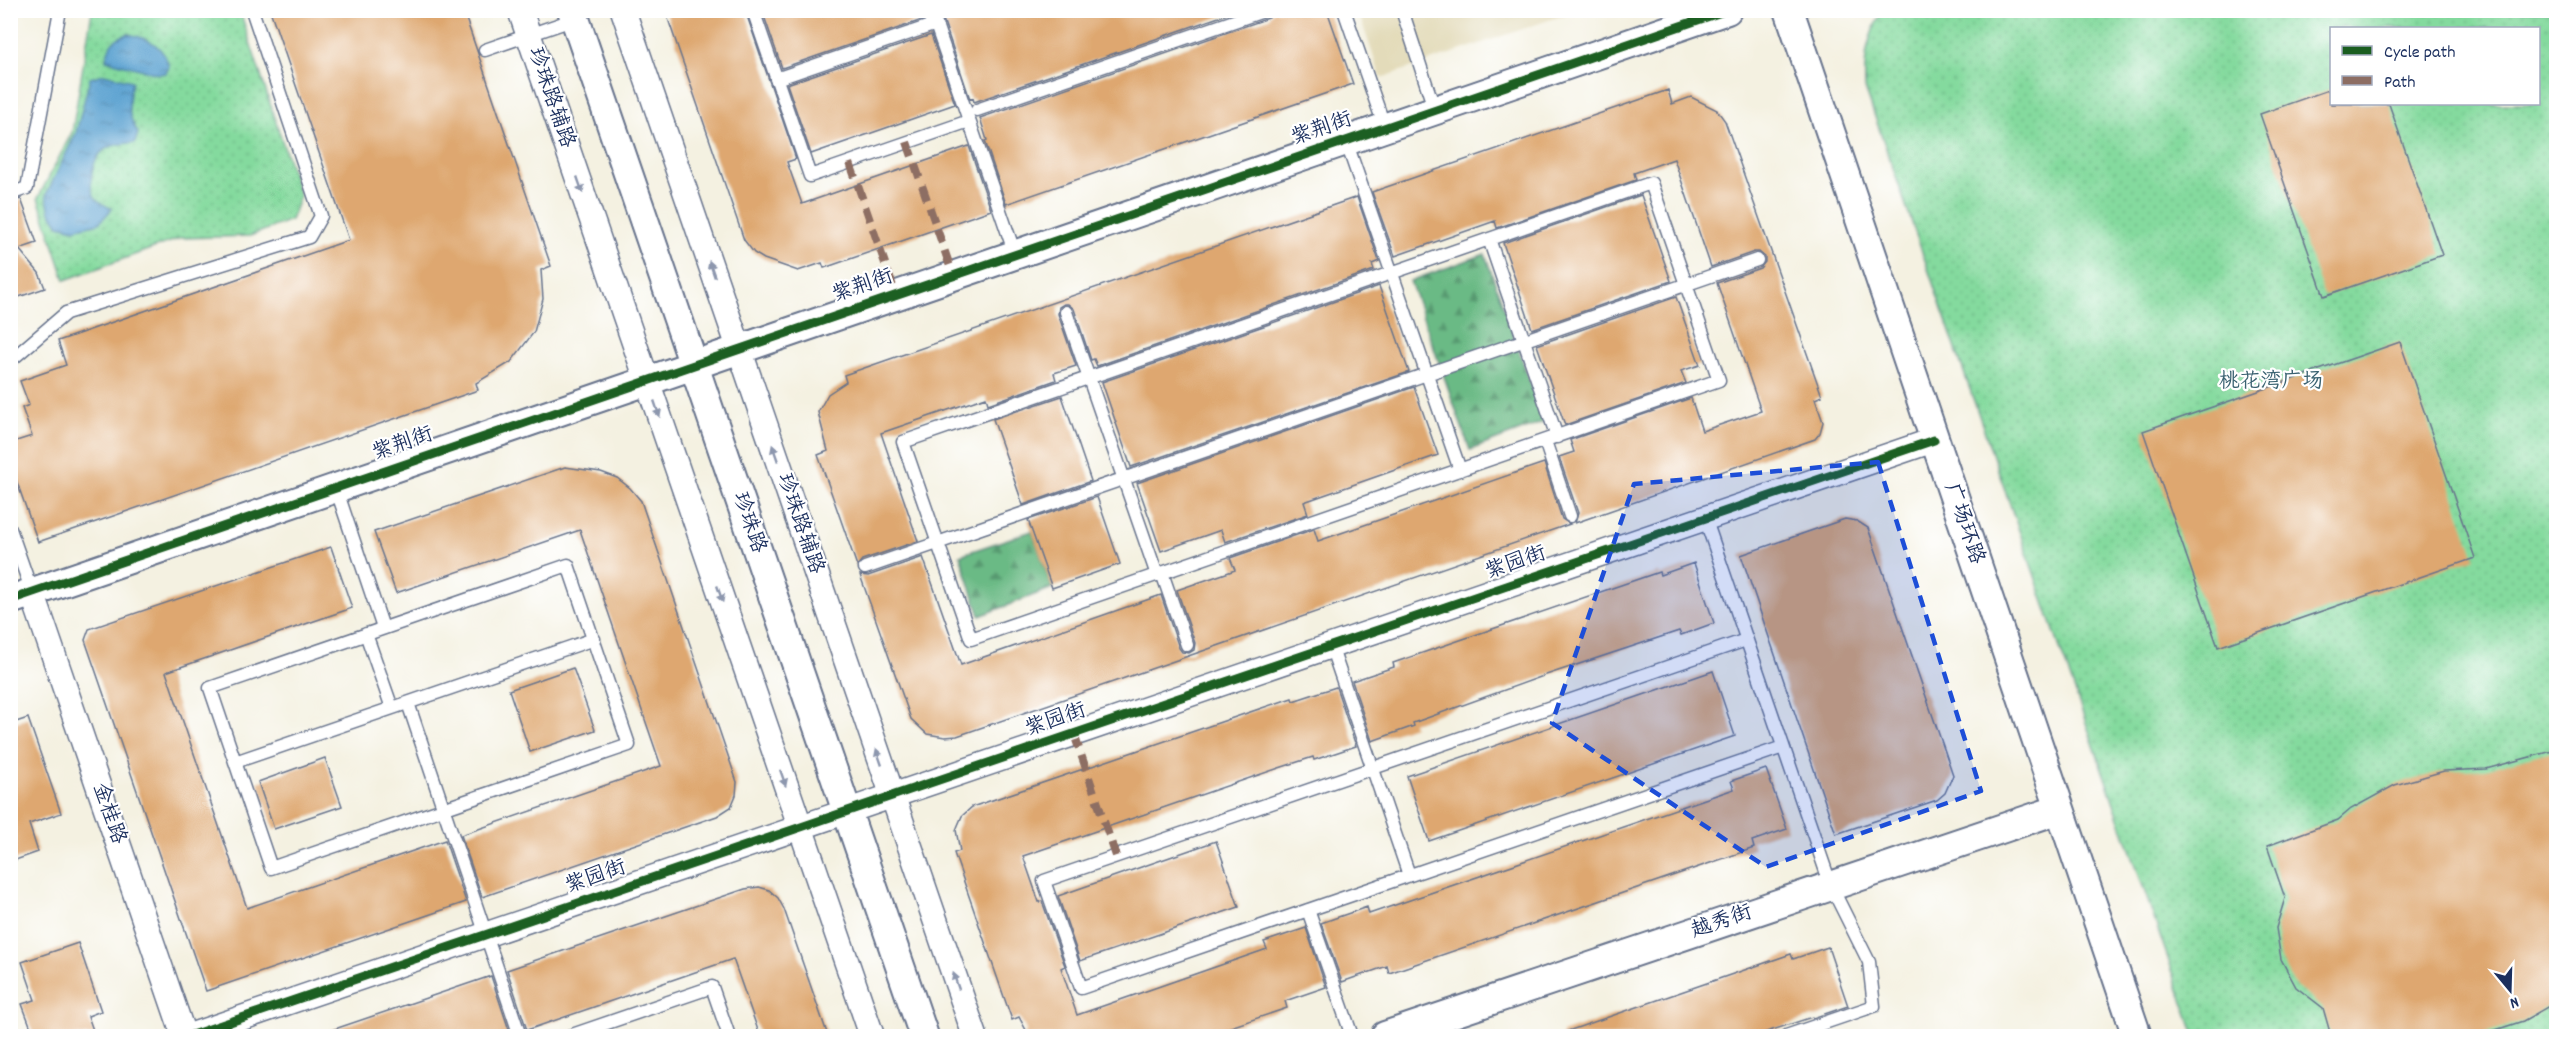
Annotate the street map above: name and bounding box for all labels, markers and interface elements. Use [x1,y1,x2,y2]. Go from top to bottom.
legend [2330,27,2540,105]
text: Cycle path [2384,41,2455,66]
street label: 珍珠路辅路 [519,43,581,153]
text: Path [2384,71,2416,96]
street label: 紫荆街 [1287,106,1357,154]
one-way arrow [576,176,586,194]
one-way arrow [706,260,716,278]
street label: 紫荆街 [828,263,898,311]
park label: 桃花湾广场 [2219,368,2324,398]
one-way arrow [653,400,662,418]
street label: 紫荆街 [368,421,438,469]
one-way arrow [770,444,780,462]
street label: 珍珠路辅路 [768,469,830,579]
street label: 广场环路 [1935,479,1991,569]
street label: 珍珠路 [724,488,772,558]
street label: 紫园街 [1481,540,1551,588]
one-way arrow [716,585,726,603]
street label: 紫园街 [1021,697,1091,745]
one-way arrow [874,748,884,766]
one-way arrow [779,769,789,787]
street label: 金桂路 [84,779,132,849]
street label: 紫园街 [561,854,631,902]
street label: 越秀街 [1687,899,1757,947]
north arrow [2480,960,2540,1020]
one-way arrow [951,972,961,990]
text: N [2506,990,2522,1014]

